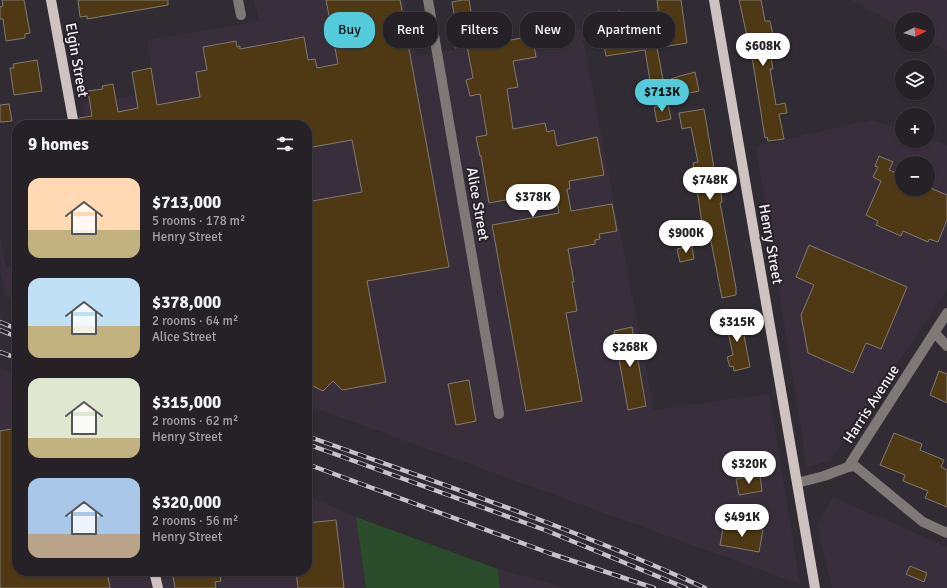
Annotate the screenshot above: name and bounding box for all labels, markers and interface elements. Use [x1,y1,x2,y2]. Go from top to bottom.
chip: Buy [324,12,375,48]
chip: Rent [383,12,438,48]
chip: Filters [446,12,512,48]
chip: New [520,12,575,48]
chip: Apartment [583,12,675,48]
north arrow [895,12,935,52]
map controls [895,12,935,196]
street label: Elgin Street [62,21,92,99]
pin: $608K [735,33,791,67]
text: $608K [745,38,781,54]
button: layers [895,60,935,100]
pin: $713K [634,79,690,113]
text: $713K [644,84,680,100]
button: + [895,108,935,148]
icon: filters [274,133,296,155]
text: 9 homes [28,134,89,155]
button: − [895,156,935,196]
street label: Alice Street [463,166,493,242]
pin: $748K [682,167,738,201]
text: $748K [692,172,728,188]
pin: $378K [505,184,561,218]
text: $378K [515,189,551,205]
text: $713,000 [152,192,221,213]
icon: home [60,194,108,242]
street label: Henry Street [755,202,787,286]
text: 5 rooms · 178 m² [152,213,245,229]
pin: $900K [658,220,714,254]
text: $900K [668,225,704,241]
text: Henry Street [152,229,222,245]
text: $378,000 [152,292,221,313]
icon: home [60,294,108,342]
pin: $315K [709,309,765,343]
text: 2 rooms · 64 m² [152,313,238,329]
text: $315K [719,314,755,330]
text: Alice Street [152,329,216,345]
pin: $268K [602,334,658,368]
text: $268K [612,339,648,355]
street label: Harris Avenue [839,361,903,447]
text: $315,000 [152,392,221,413]
icon: home [60,394,108,442]
text: 2 rooms · 62 m² [152,413,238,429]
text: Henry Street [152,429,222,445]
pin: $320K [721,451,777,485]
text: $320K [731,456,767,472]
text: $320,000 [152,492,221,513]
icon: home [60,494,108,542]
pin: $491K [714,504,770,538]
text: $491K [724,509,760,525]
text: 2 rooms · 56 m² [152,513,238,529]
text: Henry Street [152,529,222,545]

